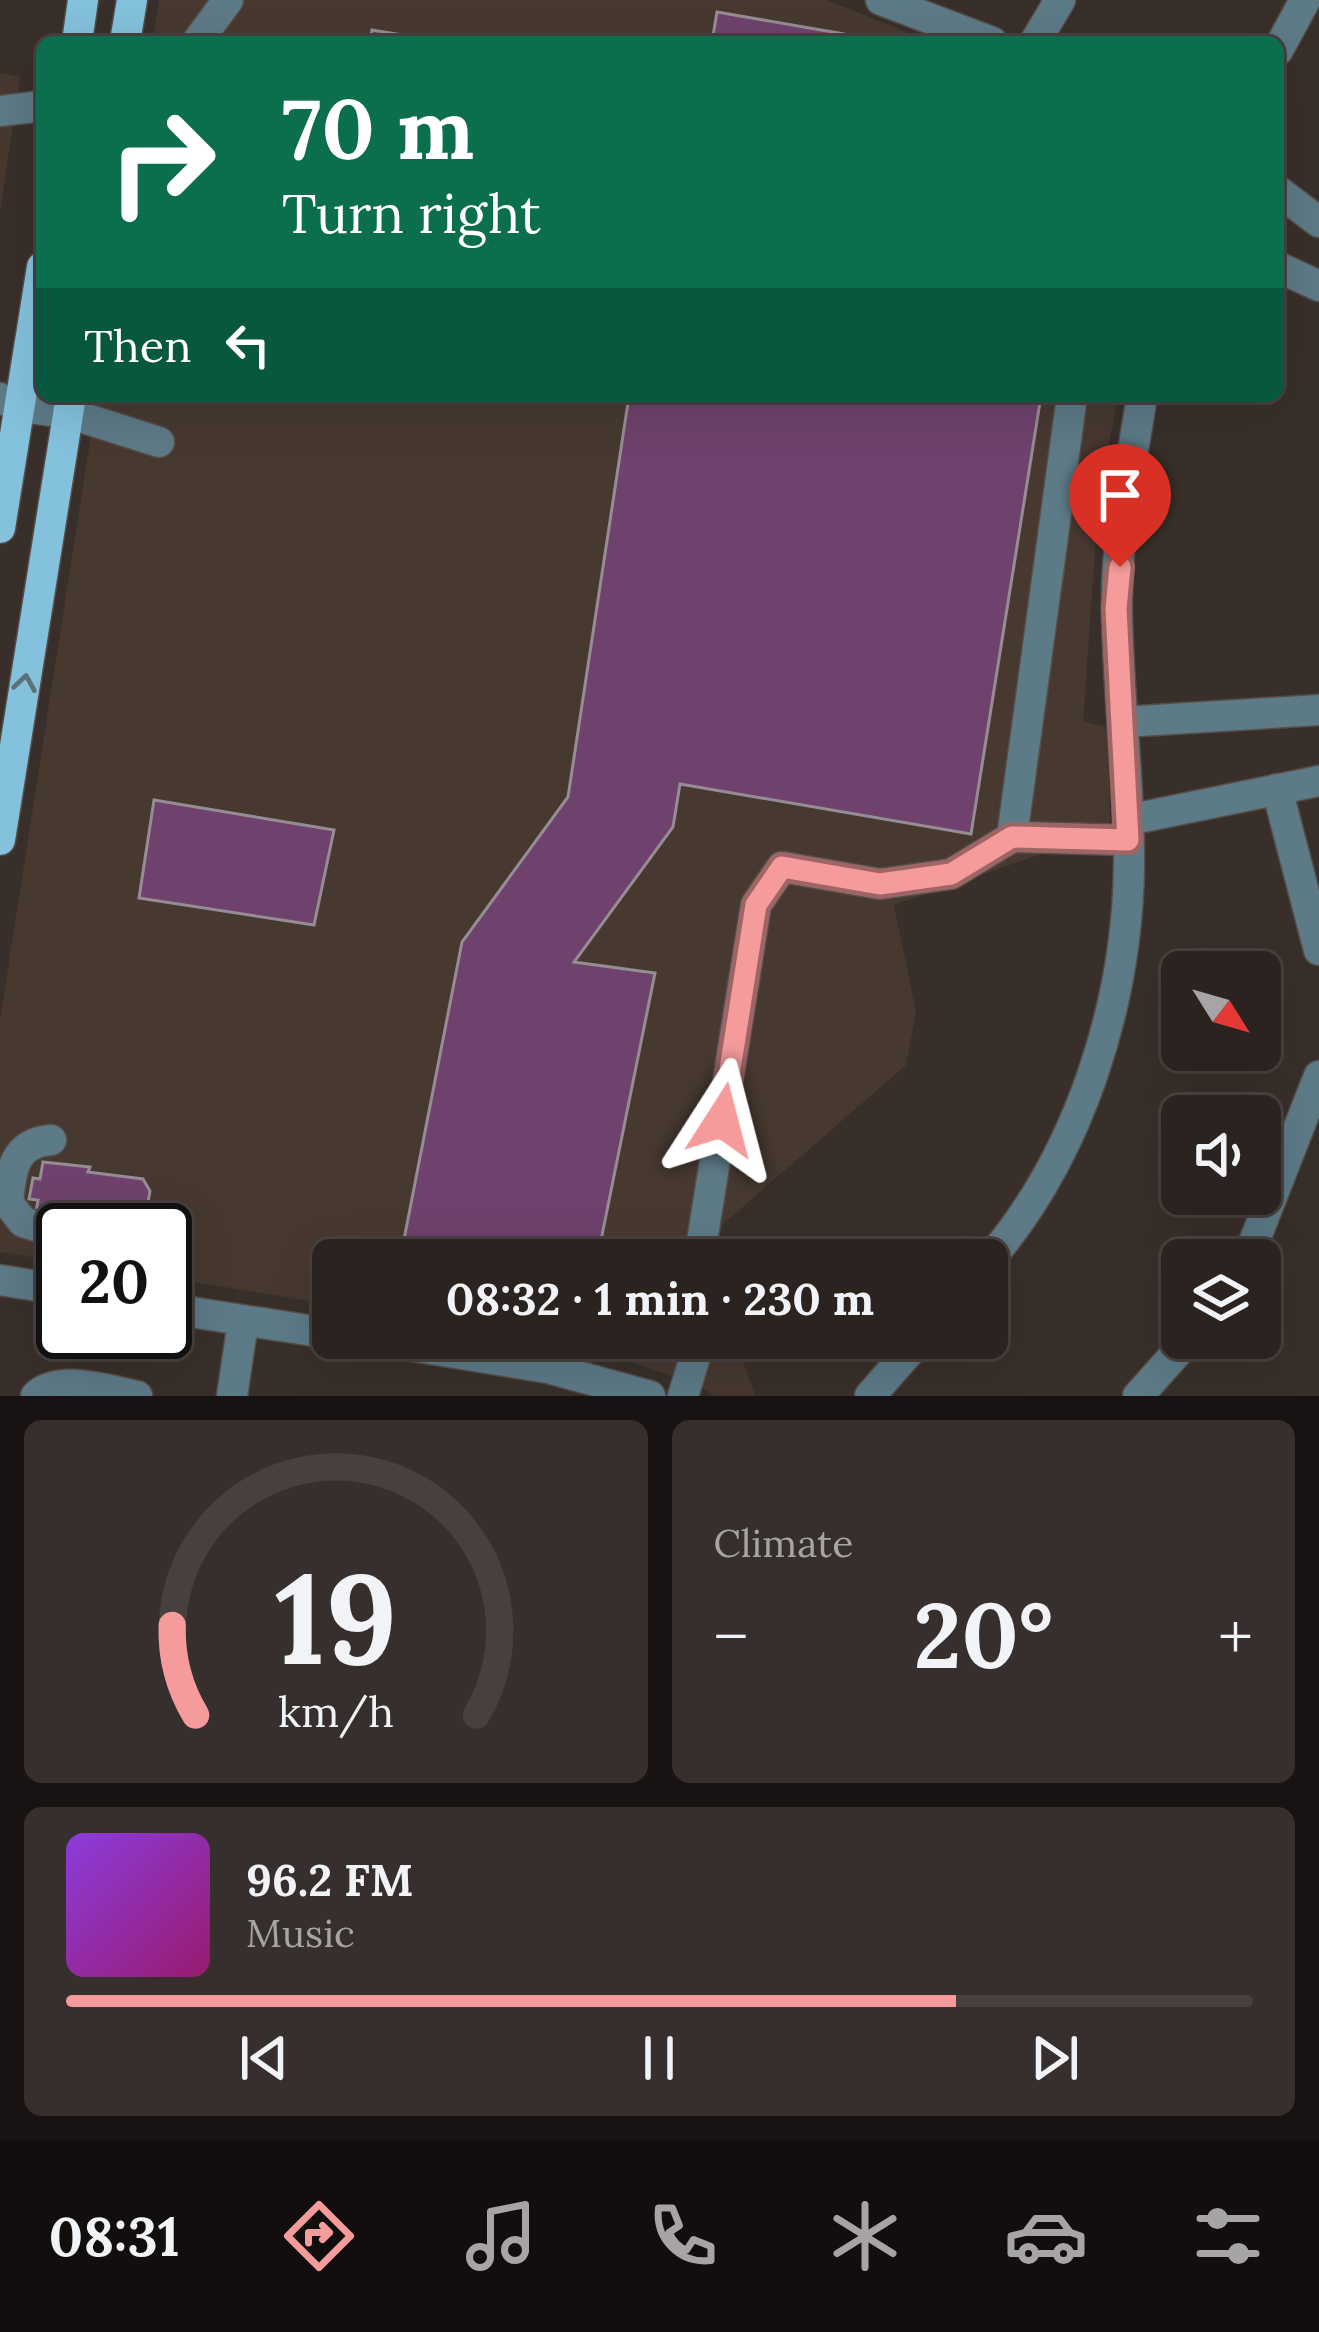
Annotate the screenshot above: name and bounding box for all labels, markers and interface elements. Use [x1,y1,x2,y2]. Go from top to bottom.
text: 70 m [282,74,474,182]
icon: right [84,84,240,240]
text: Turn right [282,179,541,248]
icon: left [215,312,281,378]
text: Then [84,317,191,374]
pin [1069,444,1171,567]
icon: arrive [1087,462,1153,528]
one-way arrow [11,673,37,693]
north arrow [1161,951,1281,1071]
map controls [1161,951,1281,1359]
position arrow [659,1057,785,1183]
button: sound [1161,1095,1281,1215]
speed limit sign: 20 [36,1203,192,1359]
button: layers [1161,1239,1281,1359]
text: 08:32 · 1 min · 230 m [446,1270,874,1327]
text: Climate [714,1518,853,1568]
text: 19 [274,1538,397,1698]
text: 20° [913,1577,1053,1693]
text: − [714,1594,748,1678]
text: + [1218,1594,1253,1678]
text: km/h [278,1683,394,1738]
text: 96.2 FM [246,1851,414,1908]
text: Music [246,1908,355,1958]
icon: previous [231,2025,297,2091]
icon: pause [626,2025,692,2091]
icon: next [1022,2025,1088,2091]
icon: directions [277,2194,361,2278]
icon: music [459,2194,543,2278]
icon: phone [641,2194,725,2278]
icon: climate [823,2194,907,2278]
icon: car [1004,2194,1088,2278]
icon: filters [1186,2194,1270,2278]
text: 08:31 [49,2202,180,2271]

